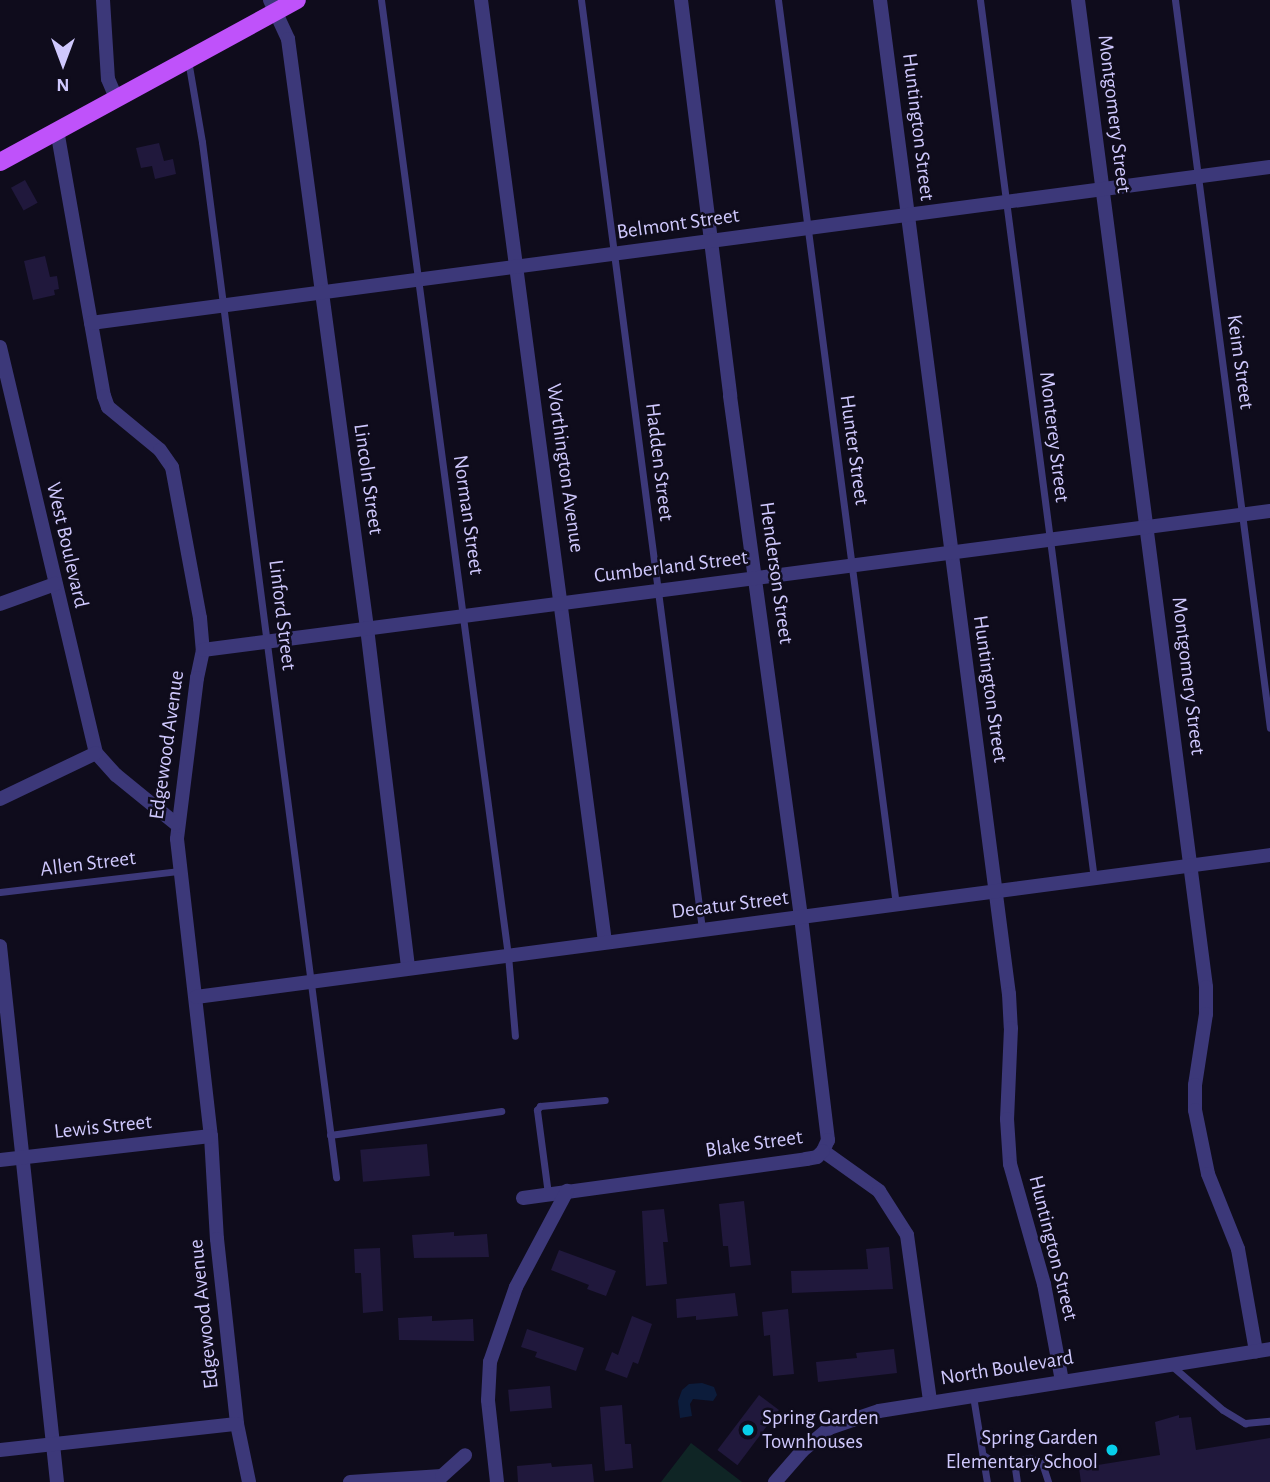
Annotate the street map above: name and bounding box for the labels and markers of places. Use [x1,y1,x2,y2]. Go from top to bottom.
place label: Spring Garden Townhouses [762,1405,879,1455]
marker: Spring Garden Townhouses [740,1422,756,1438]
place label: Spring Garden Elementary School [946,1425,1098,1475]
marker: Spring Garden Elementary School [1104,1442,1120,1458]

